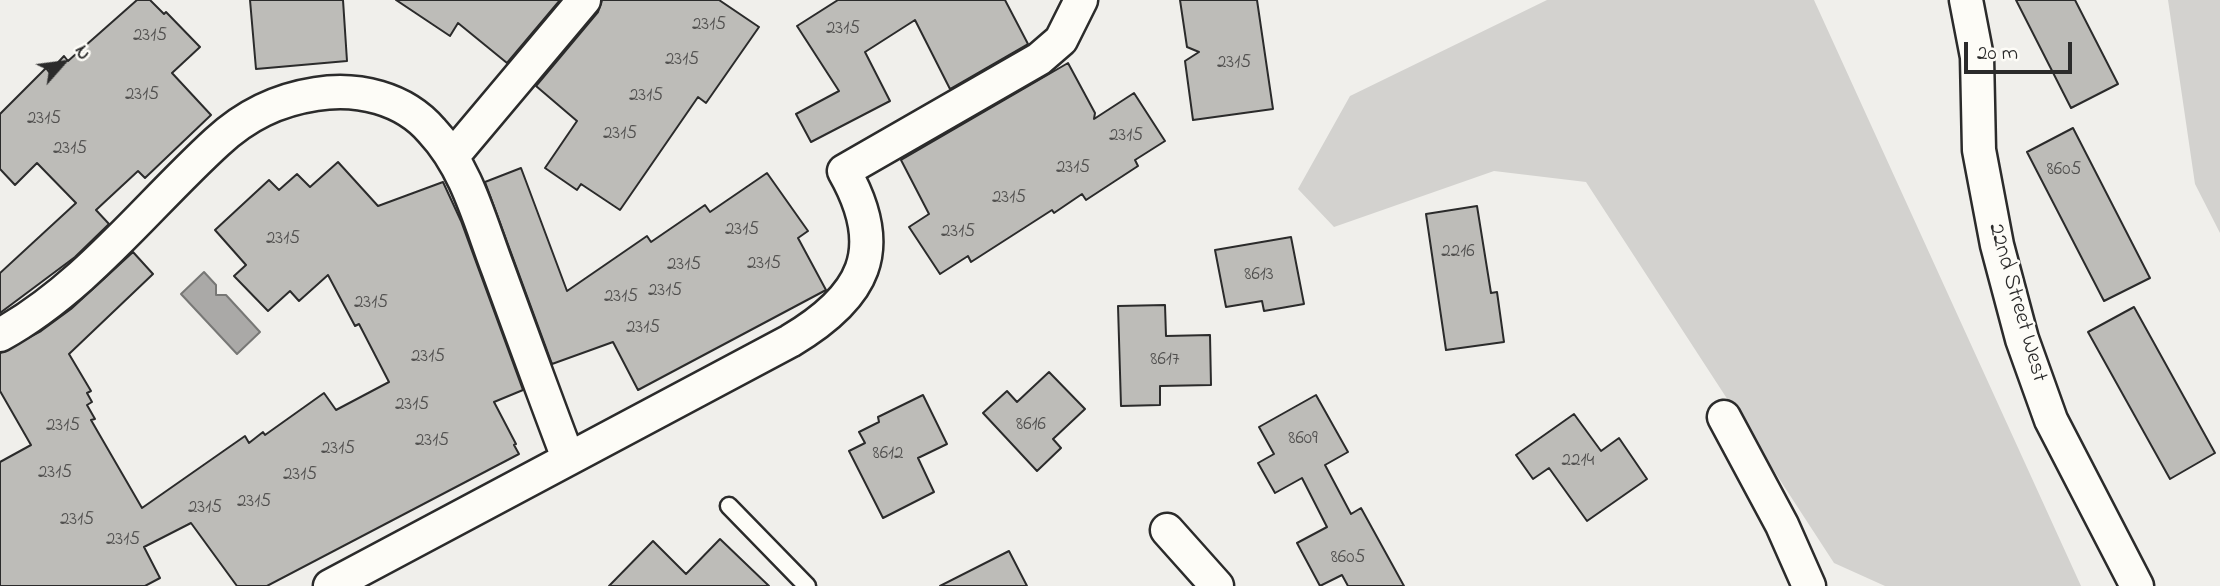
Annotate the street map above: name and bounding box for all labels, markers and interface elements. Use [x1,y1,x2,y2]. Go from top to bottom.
house number: 2315 [692,15,726,37]
house number: 2315 [826,19,860,41]
house number: 2315 [133,26,167,48]
north arrow [28,28,98,98]
scale bar [1968,28,2076,72]
text: 20 m [1977,39,2018,69]
text: N [67,41,97,65]
house number: 2315 [665,50,699,72]
house number: 2315 [1217,53,1251,75]
house number: 2315 [125,85,159,107]
house number: 2315 [629,86,663,108]
house number: 2315 [27,109,61,131]
house number: 2315 [603,124,637,146]
house number: 2315 [1109,126,1143,148]
house number: 2315 [53,139,87,161]
house number: 2315 [1056,158,1090,180]
house number: 8605 [2047,160,2081,182]
house number: 2315 [992,188,1026,210]
house number: 2315 [725,220,759,242]
street label: 22nd Street West [1980,220,2052,386]
house number: 2315 [941,222,975,244]
house number: 2315 [266,229,300,251]
house number: 2216 [1441,242,1475,264]
house number: 2315 [747,254,781,276]
house number: 2315 [667,255,701,277]
house number: 8613 [1244,265,1274,287]
house number: 2315 [648,281,682,303]
house number: 2315 [604,287,638,309]
house number: 2315 [354,293,388,315]
house number: 2315 [626,318,660,340]
house number: 2315 [411,347,445,369]
house number: 8617 [1150,350,1180,372]
house number: 2315 [395,395,429,417]
house number: 8616 [1016,415,1046,437]
house number: 2315 [46,416,80,438]
house number: 8609 [1288,429,1318,451]
house number: 2315 [415,431,449,453]
house number: 2315 [321,439,355,461]
house number: 8612 [873,444,903,466]
house number: 2214 [1562,451,1594,473]
house number: 2315 [38,463,72,485]
house number: 2315 [283,465,317,487]
house number: 2315 [237,492,271,514]
house number: 2315 [188,498,222,520]
house number: 2315 [60,510,94,532]
house number: 2315 [106,530,140,552]
house number: 8605 [1331,548,1365,570]

